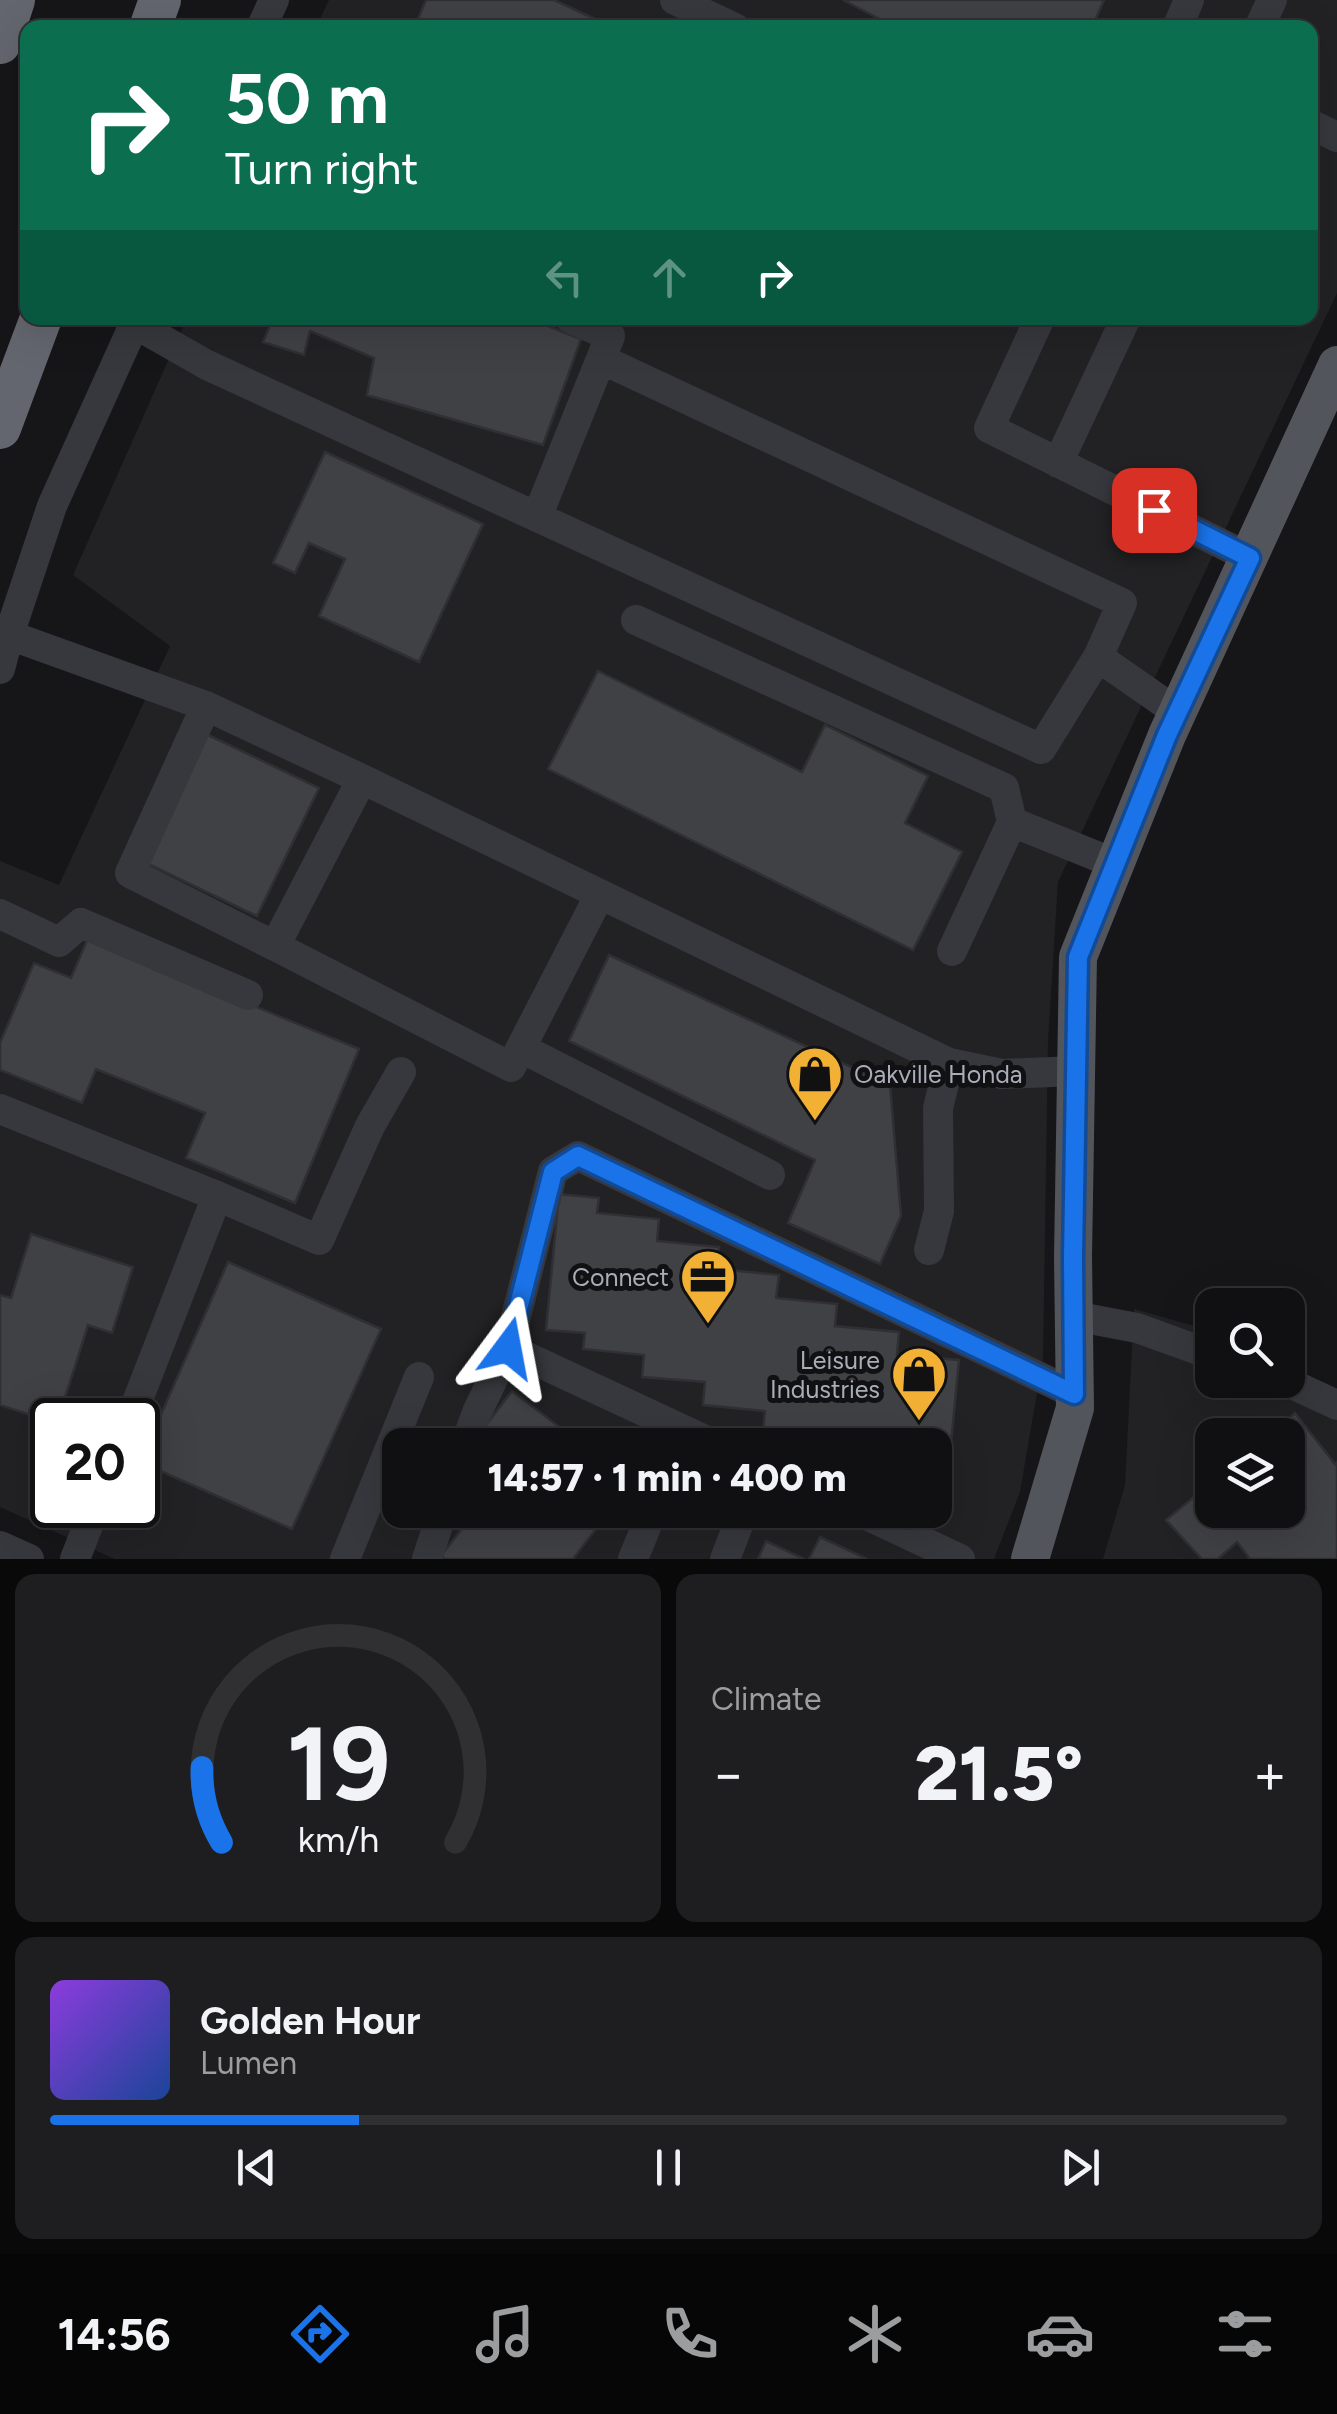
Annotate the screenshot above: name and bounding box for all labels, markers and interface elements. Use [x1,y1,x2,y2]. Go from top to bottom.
text: 50 m [225,56,389,141]
icon: right [60,60,190,190]
text: Turn right [225,141,418,195]
icon: left [537,250,592,305]
icon: ahead [642,250,697,305]
icon: right [747,250,802,305]
pin [1112,468,1197,553]
icon: arrive [1127,483,1182,538]
shop icon: Oakville Honda [785,1044,845,1123]
place label: Oakville Honda [854,1059,1023,1089]
office icon: Connect [678,1247,738,1326]
place label: Connect [572,1262,669,1292]
map controls [1195,1288,1305,1528]
button: search [1195,1288,1305,1398]
position arrow [456,1296,560,1400]
shop icon: Leisure Industries [889,1344,949,1423]
place label: Leisure Industries [770,1345,880,1404]
speed limit sign: 20 [30,1398,160,1528]
button: layers [1195,1418,1305,1528]
text: 14:57 · 1 min · 400 m [488,1455,847,1501]
text: Climate [711,1680,822,1718]
text: 19 [286,1701,390,1826]
text: 21.5° [915,1729,1083,1819]
text: − [711,1741,745,1807]
text: + [1253,1741,1287,1807]
text: km/h [297,1818,379,1861]
text: Golden Hour [200,1998,421,2044]
text: Lumen [200,2044,297,2082]
icon: previous [229,2140,284,2195]
icon: pause [641,2140,696,2195]
icon: next [1053,2140,1108,2195]
icon: directions [285,2299,355,2369]
icon: music [470,2299,540,2369]
icon: phone [655,2299,725,2369]
icon: climate [840,2299,910,2369]
icon: car [1025,2299,1095,2369]
icon: filters [1210,2299,1280,2369]
text: 14:56 [57,2307,171,2361]

